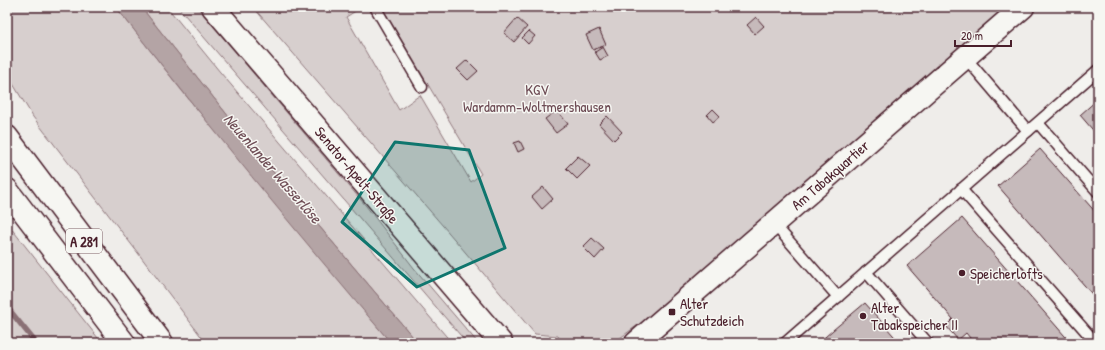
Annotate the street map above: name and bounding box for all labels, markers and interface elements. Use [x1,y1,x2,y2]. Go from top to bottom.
scale bar [955,22,1011,48]
text: 20 m [961,27,983,44]
park label: KGV Wardamm-Woltmershausen [463,79,611,117]
water label: Neuenlander Wasserlöse [219,108,327,228]
street label: Senator-Apelt-Straße [310,122,404,228]
street label: Am Tabakquartier [786,135,874,215]
road number: A 281 [66,229,102,253]
place label: Speicherlofts [970,263,1043,284]
marker: Speicherlofts [957,268,967,278]
place label: Alter Schutzdeich [680,293,744,331]
place label: Alter Tabakspeicher II [871,297,958,335]
marker: Alter Schutzdeich [667,307,677,317]
marker: Alter Tabakspeicher II [858,311,868,321]

